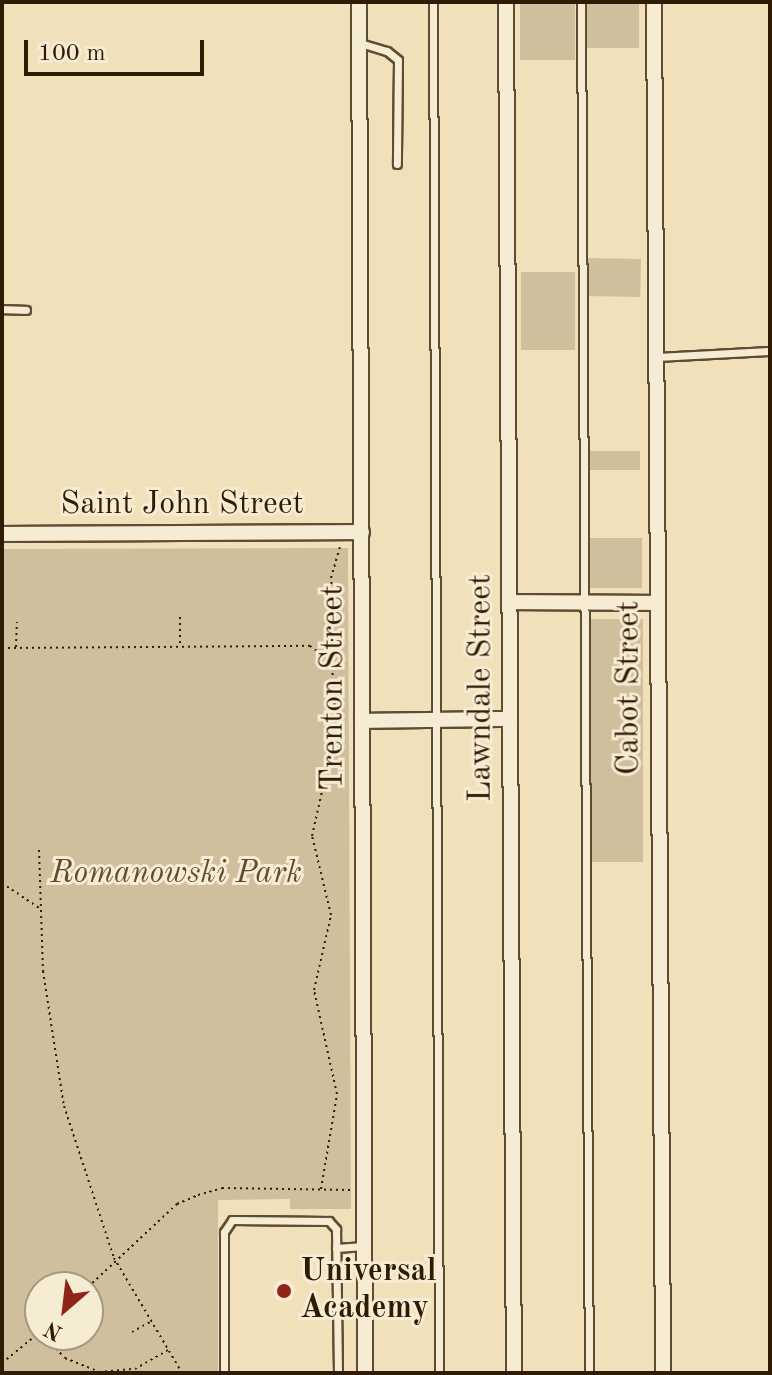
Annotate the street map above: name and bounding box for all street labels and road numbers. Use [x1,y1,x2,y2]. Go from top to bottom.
street label: Saint John Street [60,486,304,524]
street label: Lawndale Street [463,574,501,802]
street label: Trenton Street [315,585,353,791]
street label: Cabot Street [611,601,649,775]

